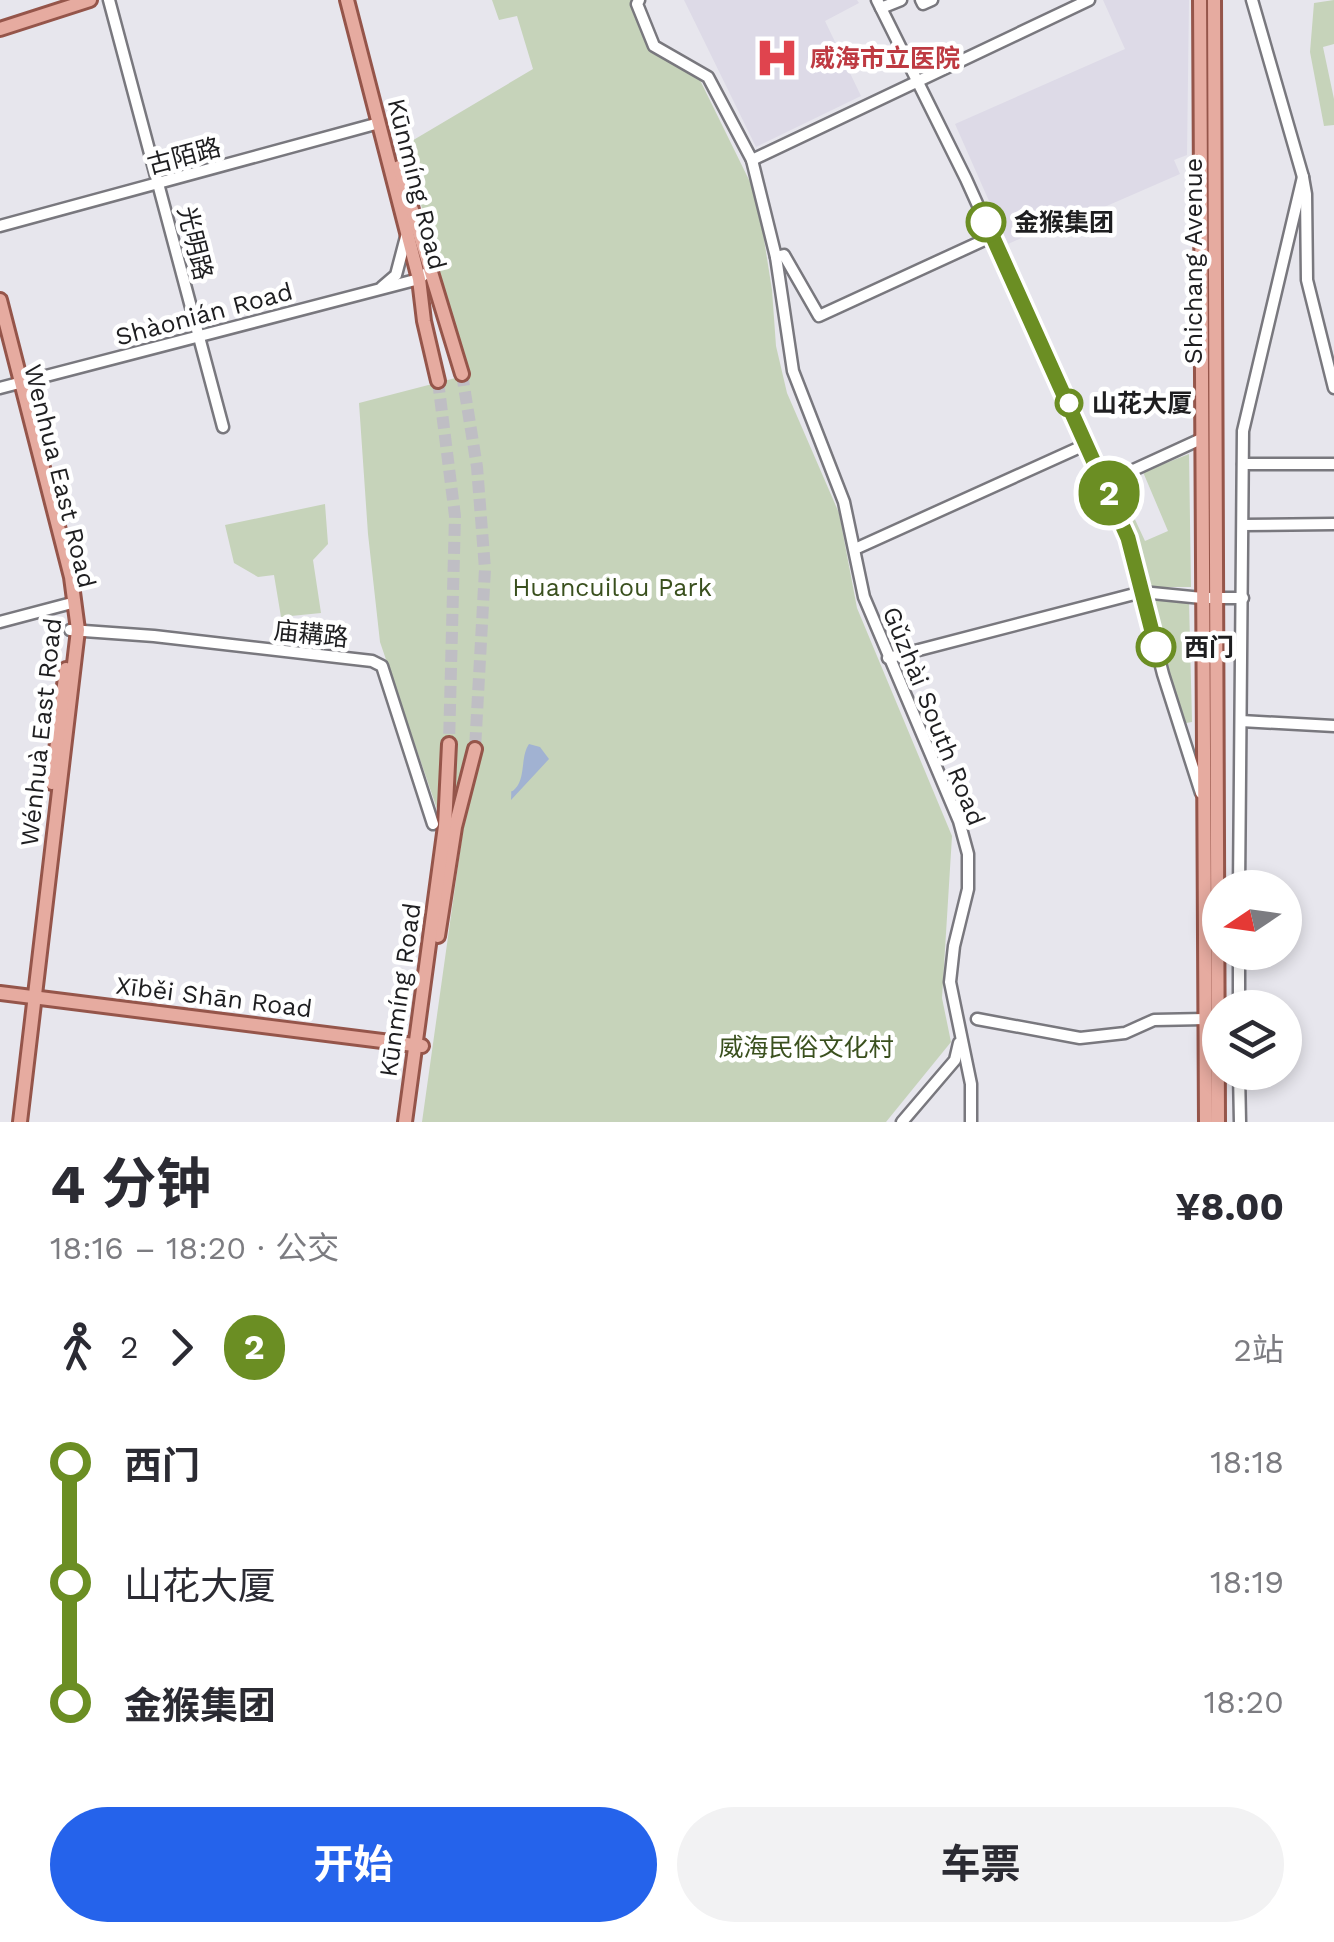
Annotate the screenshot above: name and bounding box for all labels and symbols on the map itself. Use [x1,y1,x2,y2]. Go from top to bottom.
hospital icon: 威海市立医院 [753,34,801,82]
place label: 威海市立医院 [810,44,960,73]
street label: Kūnmíng Road [382,95,452,273]
street label: 古陌路 [144,132,224,180]
street label: Shichang Avenue [1179,158,1208,364]
street label: 光明路 [172,203,218,283]
marker: 金猴集团 [967,203,1005,241]
place label: 金猴集团 [1014,208,1114,237]
street label: Shàonián Road [112,276,296,352]
street label: Wenhua East Road [18,361,102,591]
place label: 山花大厦 [1092,389,1192,418]
marker: 山花大厦 [1056,390,1082,416]
line badge: 2 [1076,460,1142,526]
park label: Huancuilou Park [512,573,712,602]
street label: Gǔzhài South Road [877,602,991,830]
street label: Wénhuà East Road [15,616,67,848]
street label: 庙耩路 [272,616,350,652]
marker: 西门 [1137,628,1175,666]
place label: 西门 [1184,633,1234,662]
north arrow [1202,870,1302,970]
street label: Kūnmíng Road [373,901,427,1079]
street label: Xīběi Shān Road [114,971,314,1023]
park label: 威海民俗文化村 [718,1033,894,1062]

